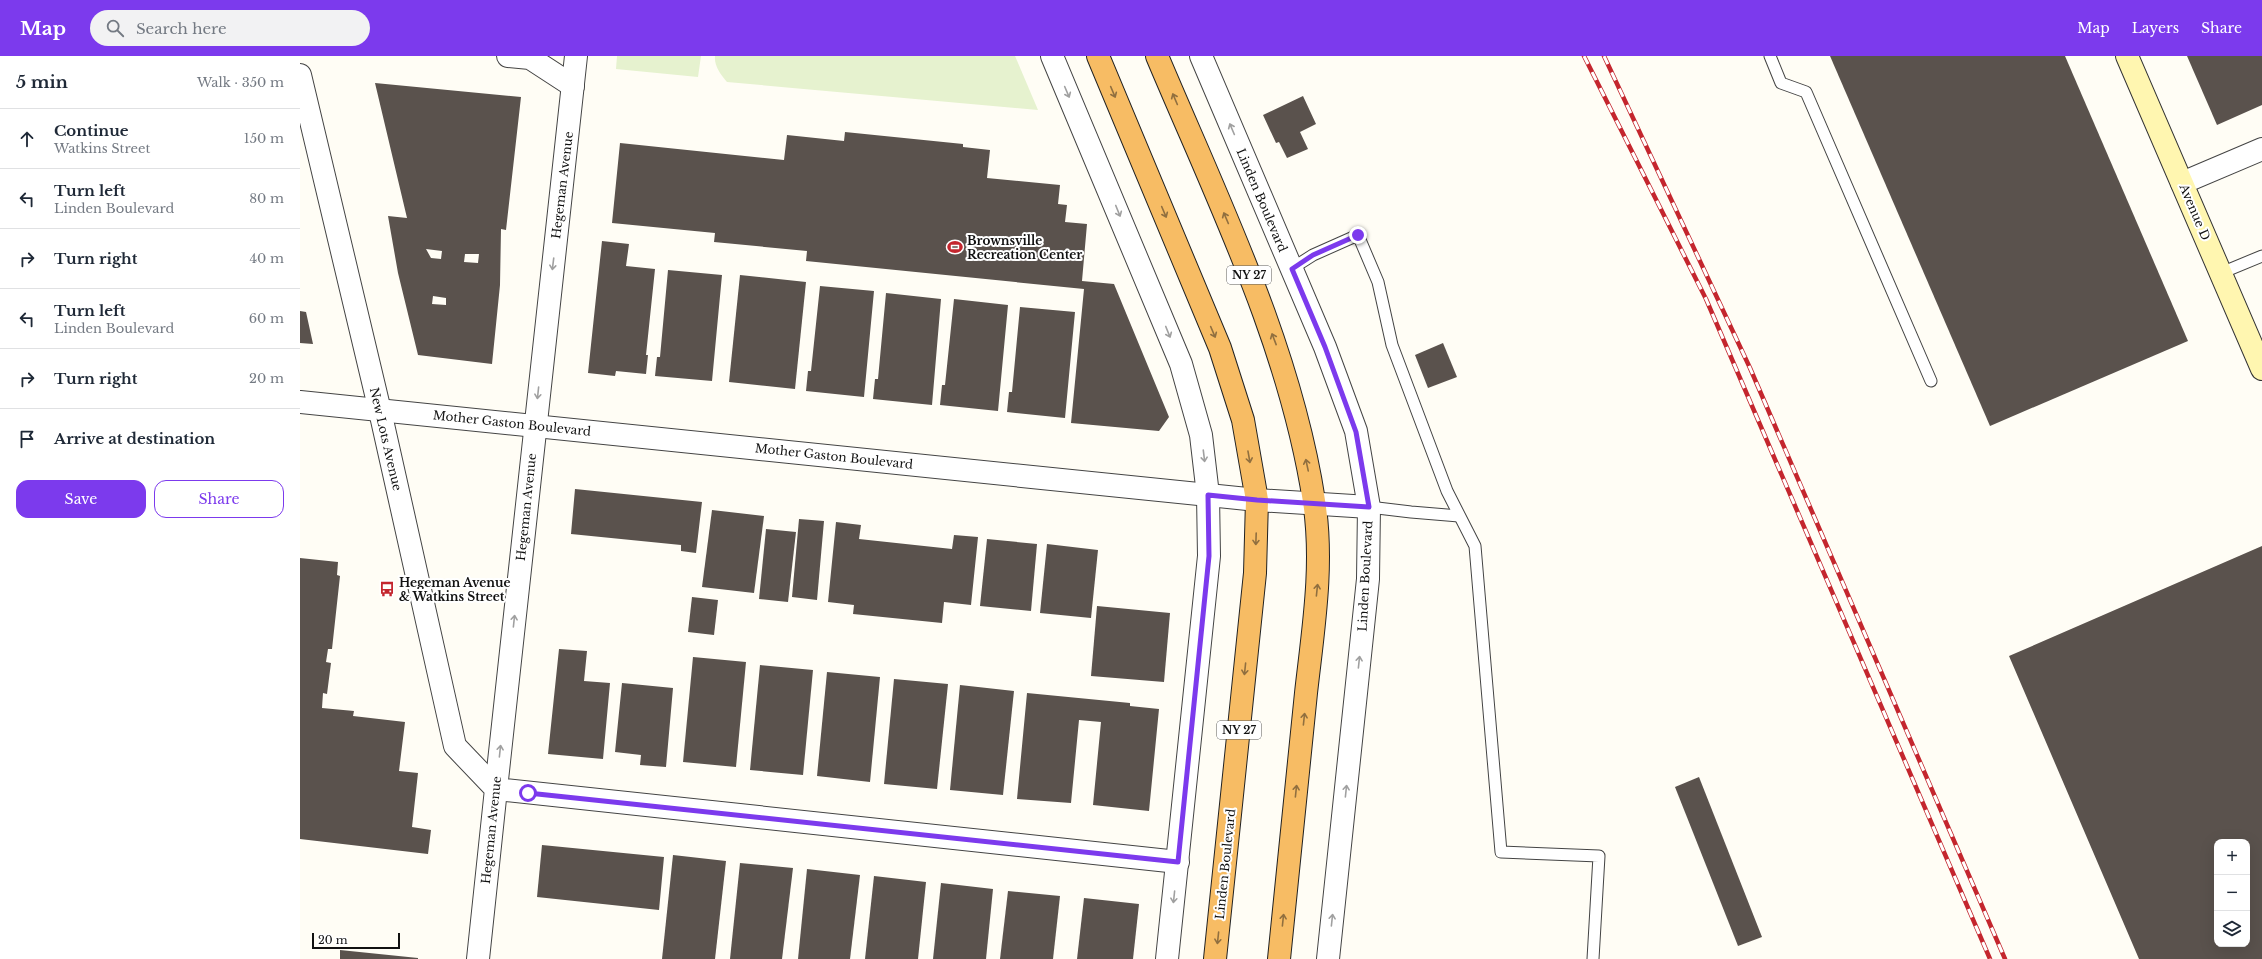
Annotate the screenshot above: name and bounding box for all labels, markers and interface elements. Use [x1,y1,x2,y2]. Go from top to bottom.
search box [90,10,370,46]
text: Map [20,17,66,40]
icon: search [104,17,126,39]
text: Search here [136,19,227,38]
text: Map [2077,19,2110,37]
text: Layers [2132,19,2179,37]
text: Share [2201,19,2242,37]
text: 5 min [16,72,68,93]
text: Walk · 350 m [197,74,284,91]
one-way arrow [1110,85,1118,97]
one-way arrow [1064,86,1072,98]
one-way arrow [1171,93,1179,105]
text: Continue [54,121,129,140]
one-way arrow [1228,124,1236,136]
icon: ahead [16,128,38,150]
text: 150 m [244,130,284,147]
street label: Hegeman Avenue [548,130,576,240]
text: Watkins Street [54,140,150,157]
street label: Linden Boulevard [1233,146,1291,254]
text: Turn left [54,181,125,200]
street label: Avenue D [2176,181,2214,242]
icon: left [16,188,38,210]
text: 80 m [249,190,284,207]
text: Linden Boulevard [54,200,174,217]
one-way arrow [1115,205,1123,217]
one-way arrow [1160,205,1168,217]
one-way arrow [1221,213,1229,225]
route end [1349,226,1367,244]
place label: Brownsville Recreation Center [967,233,1082,262]
sports icon: Brownsville Recreation Center [946,238,964,256]
icon: right [16,248,38,270]
text: Turn right [54,249,137,268]
text: 40 m [249,250,284,267]
one-way arrow [549,257,557,270]
road number: NY 27 [1227,266,1271,284]
text: Turn left [54,301,125,320]
icon: left [16,308,38,330]
text: 60 m [249,310,284,327]
text: Linden Boulevard [54,320,174,337]
one-way arrow [1164,325,1172,337]
one-way arrow [1210,325,1218,337]
one-way arrow [1269,334,1277,346]
icon: right [16,368,38,390]
text: Turn right [54,369,137,388]
text: 20 m [249,370,284,387]
street label: New Lots Avenue [367,386,405,492]
one-way arrow [534,386,542,399]
street label: Mother Gaston Boulevard [432,407,592,439]
icon: arrive [16,428,38,450]
text: Arrive at destination [54,429,215,448]
street label: Mother Gaston Boulevard [754,440,914,472]
one-way arrow [1200,449,1207,462]
one-way arrow [1245,450,1253,463]
street label: Hegeman Avenue [513,452,539,562]
one-way arrow [1302,459,1310,472]
button: Save [16,480,146,518]
button: Share [154,480,284,518]
street label: Linden Boulevard [1355,520,1375,632]
one-way arrow [1252,532,1260,545]
place label: Hegeman Avenue & Watkins Street [399,575,511,604]
bus stop icon: Hegeman Avenue & Watkins Street [378,580,396,598]
one-way arrow [1313,584,1321,597]
one-way arrow [510,615,518,628]
one-way arrow [1355,656,1363,669]
one-way arrow [1241,662,1249,675]
one-way arrow [1300,713,1307,726]
road number: NY 27 [1217,721,1261,739]
one-way arrow [496,744,504,757]
street label: Hegeman Avenue [478,775,504,885]
route start [519,784,537,802]
one-way arrow [1293,785,1300,798]
one-way arrow [1342,785,1349,798]
street label: Linden Boulevard [1212,808,1238,920]
map controls [2214,839,2250,947]
button: + [2214,839,2250,875]
button: − [2214,875,2250,911]
one-way arrow [1170,890,1178,903]
button: layers [2214,911,2250,947]
one-way arrow [1280,914,1287,927]
one-way arrow [1329,914,1336,927]
scale bar [312,931,400,950]
one-way arrow [1214,931,1221,944]
text: 20 m [318,933,348,947]

